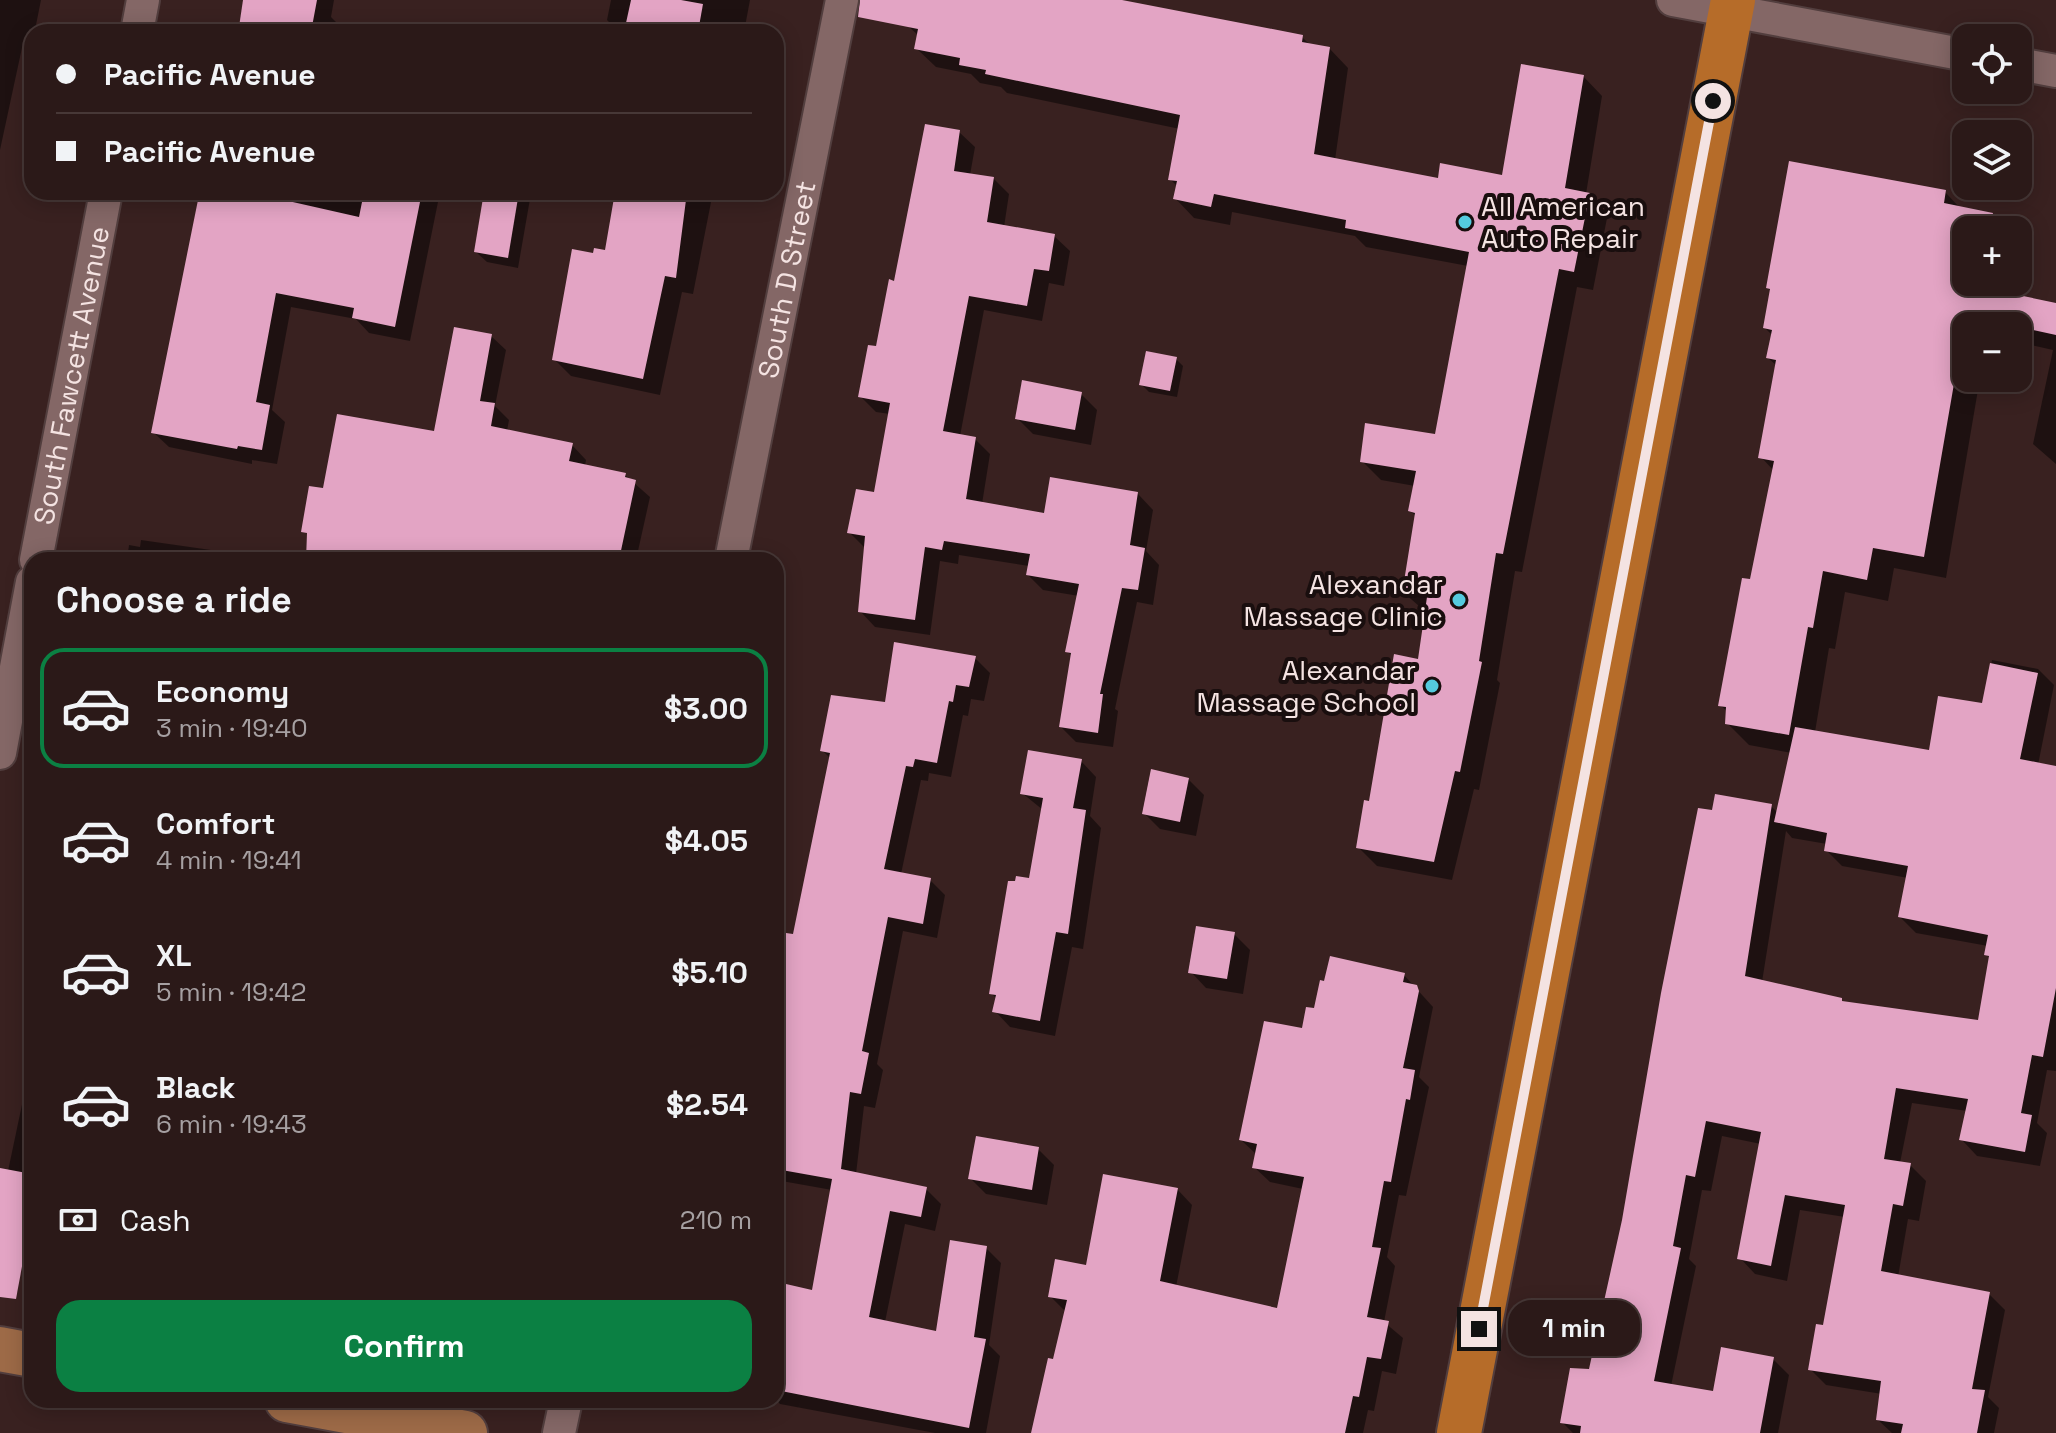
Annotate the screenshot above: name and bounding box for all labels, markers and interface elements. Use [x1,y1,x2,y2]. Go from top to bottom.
map controls [1952,24,2032,392]
button: locate [1952,24,2032,104]
text: Pacific Avenue [104,55,316,94]
route start [1695,83,1731,119]
button: layers [1952,120,2032,200]
text: Pacific Avenue [104,132,316,171]
street label: South D Street [749,178,824,381]
place label: All American Auto Repair [1481,188,1645,256]
marker: All American Auto Repair [1456,213,1474,231]
button: + [1952,216,2032,296]
street label: South Fawcett Avenue [25,223,117,527]
button: − [1952,312,2032,392]
place label: Alexandar Massage Clinic [1243,566,1443,634]
text: Choose a ride [56,577,292,623]
marker: Alexandar Massage Clinic [1450,591,1468,609]
place label: Alexandar Massage School [1196,652,1416,720]
icon: car [60,672,132,744]
text: Economy [156,672,289,711]
marker: Alexandar Massage School [1423,677,1441,695]
text: $3.00 [664,689,748,728]
text: 3 min · 19:40 [156,711,308,745]
icon: car [60,804,132,876]
text: Comfort [156,804,275,843]
text: $4.05 [665,821,748,860]
text: 4 min · 19:41 [156,843,302,877]
icon: car [60,936,132,1008]
text: XL [156,936,192,975]
text: $5.10 [671,953,748,992]
text: 5 min · 19:42 [156,975,306,1009]
icon: car [60,1068,132,1140]
text: Black [156,1068,235,1107]
text: $2.54 [666,1085,748,1124]
text: 6 min · 19:43 [156,1107,307,1141]
icon: cash [56,1198,100,1242]
text: Cash [120,1201,191,1240]
text: 210 m [680,1203,752,1237]
button: Confirm [56,1300,752,1392]
callout: 1 min [1507,1301,1639,1357]
route end [1461,1311,1497,1347]
text: 1 min [1542,1311,1606,1345]

